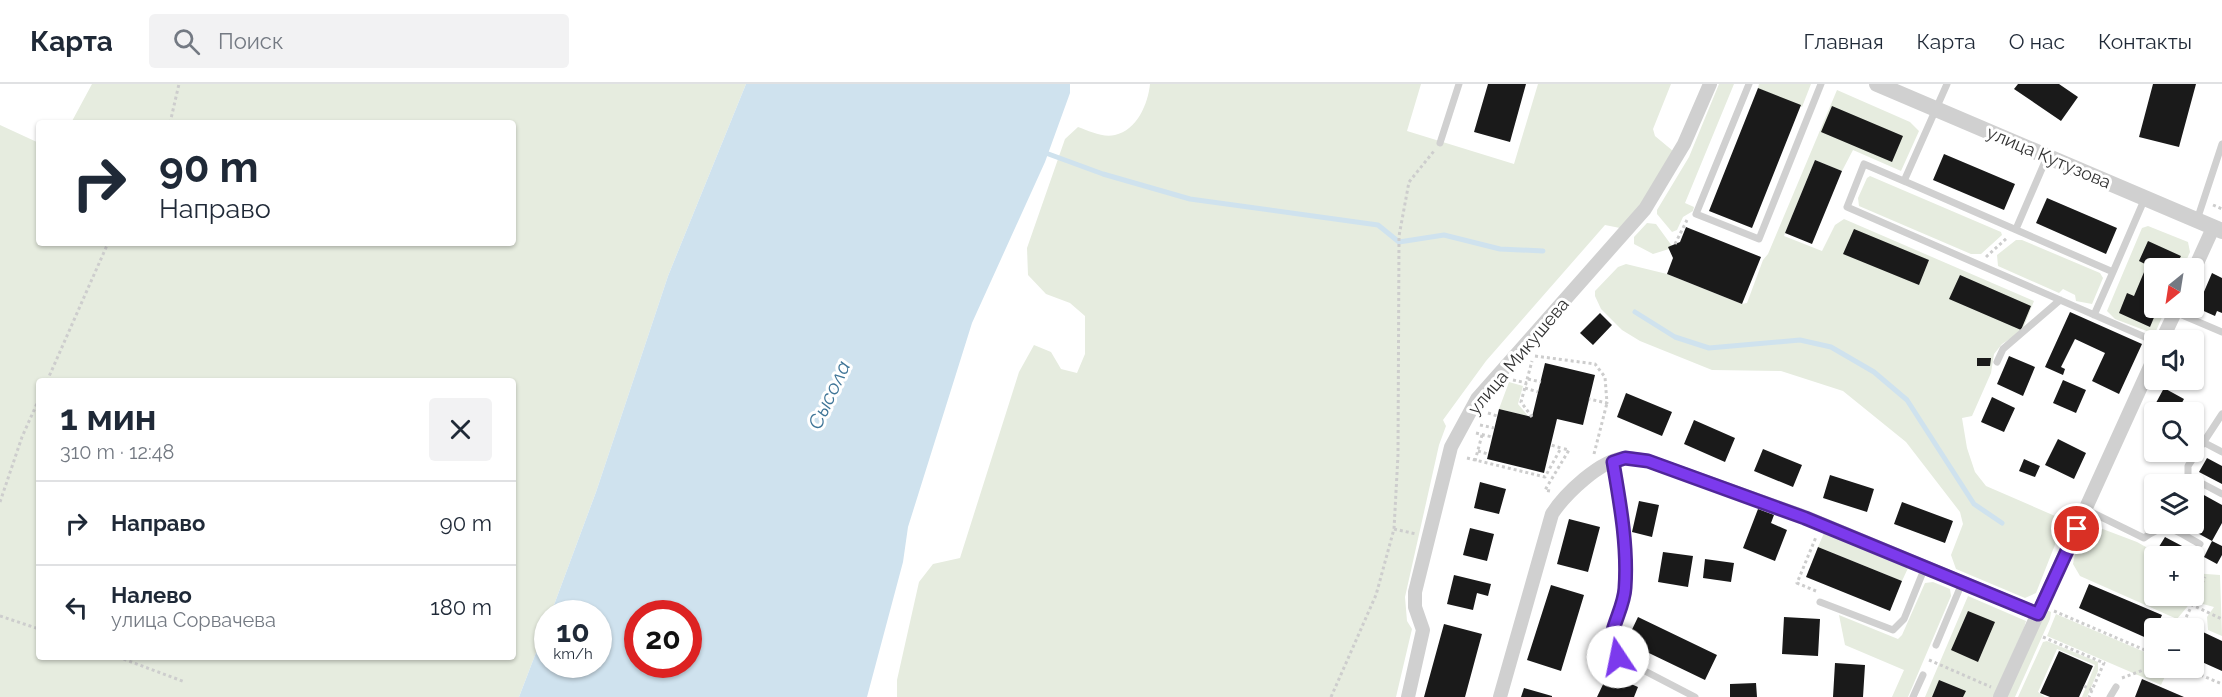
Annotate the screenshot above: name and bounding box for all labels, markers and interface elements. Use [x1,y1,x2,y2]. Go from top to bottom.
search box [149,14,569,68]
text: Карта [30,25,113,58]
icon: search [170,25,203,58]
text: Поиск [218,28,283,54]
text: Главная [1804,29,1884,54]
text: Карта [1917,29,1976,54]
text: О нас [2009,29,2065,54]
text: Контакты [2098,29,2192,54]
street label: улица Кутузова [1984,121,2114,193]
text: 90 m [159,143,259,192]
icon: right [60,144,138,222]
text: Направо [159,193,271,224]
north arrow [2144,258,2204,318]
map controls [2144,258,2204,678]
street label: улица Микушева [1463,294,1573,418]
button: sound [2144,330,2204,390]
water label: Сысола [803,357,855,433]
text: 1 мин [60,396,156,438]
button: close [429,398,492,461]
button: search [2144,402,2204,462]
text: 310 m · 12:48 [60,440,174,464]
button: layers [2144,474,2204,534]
pin [2051,503,2102,554]
icon: right [60,507,93,540]
text: Направо [111,510,205,536]
text: 90 m [440,510,492,536]
icon: arrive [2060,512,2093,545]
button: + [2144,546,2204,606]
text: Налево [111,582,192,608]
icon: left [60,591,93,624]
text: 180 m [430,594,492,620]
speed limit sign: 20 [624,600,702,678]
text: улица Сорвачева [111,608,276,632]
text: 10 [556,614,590,649]
button: − [2144,618,2204,678]
position arrow [1586,625,1650,689]
text: km/h [553,645,593,663]

